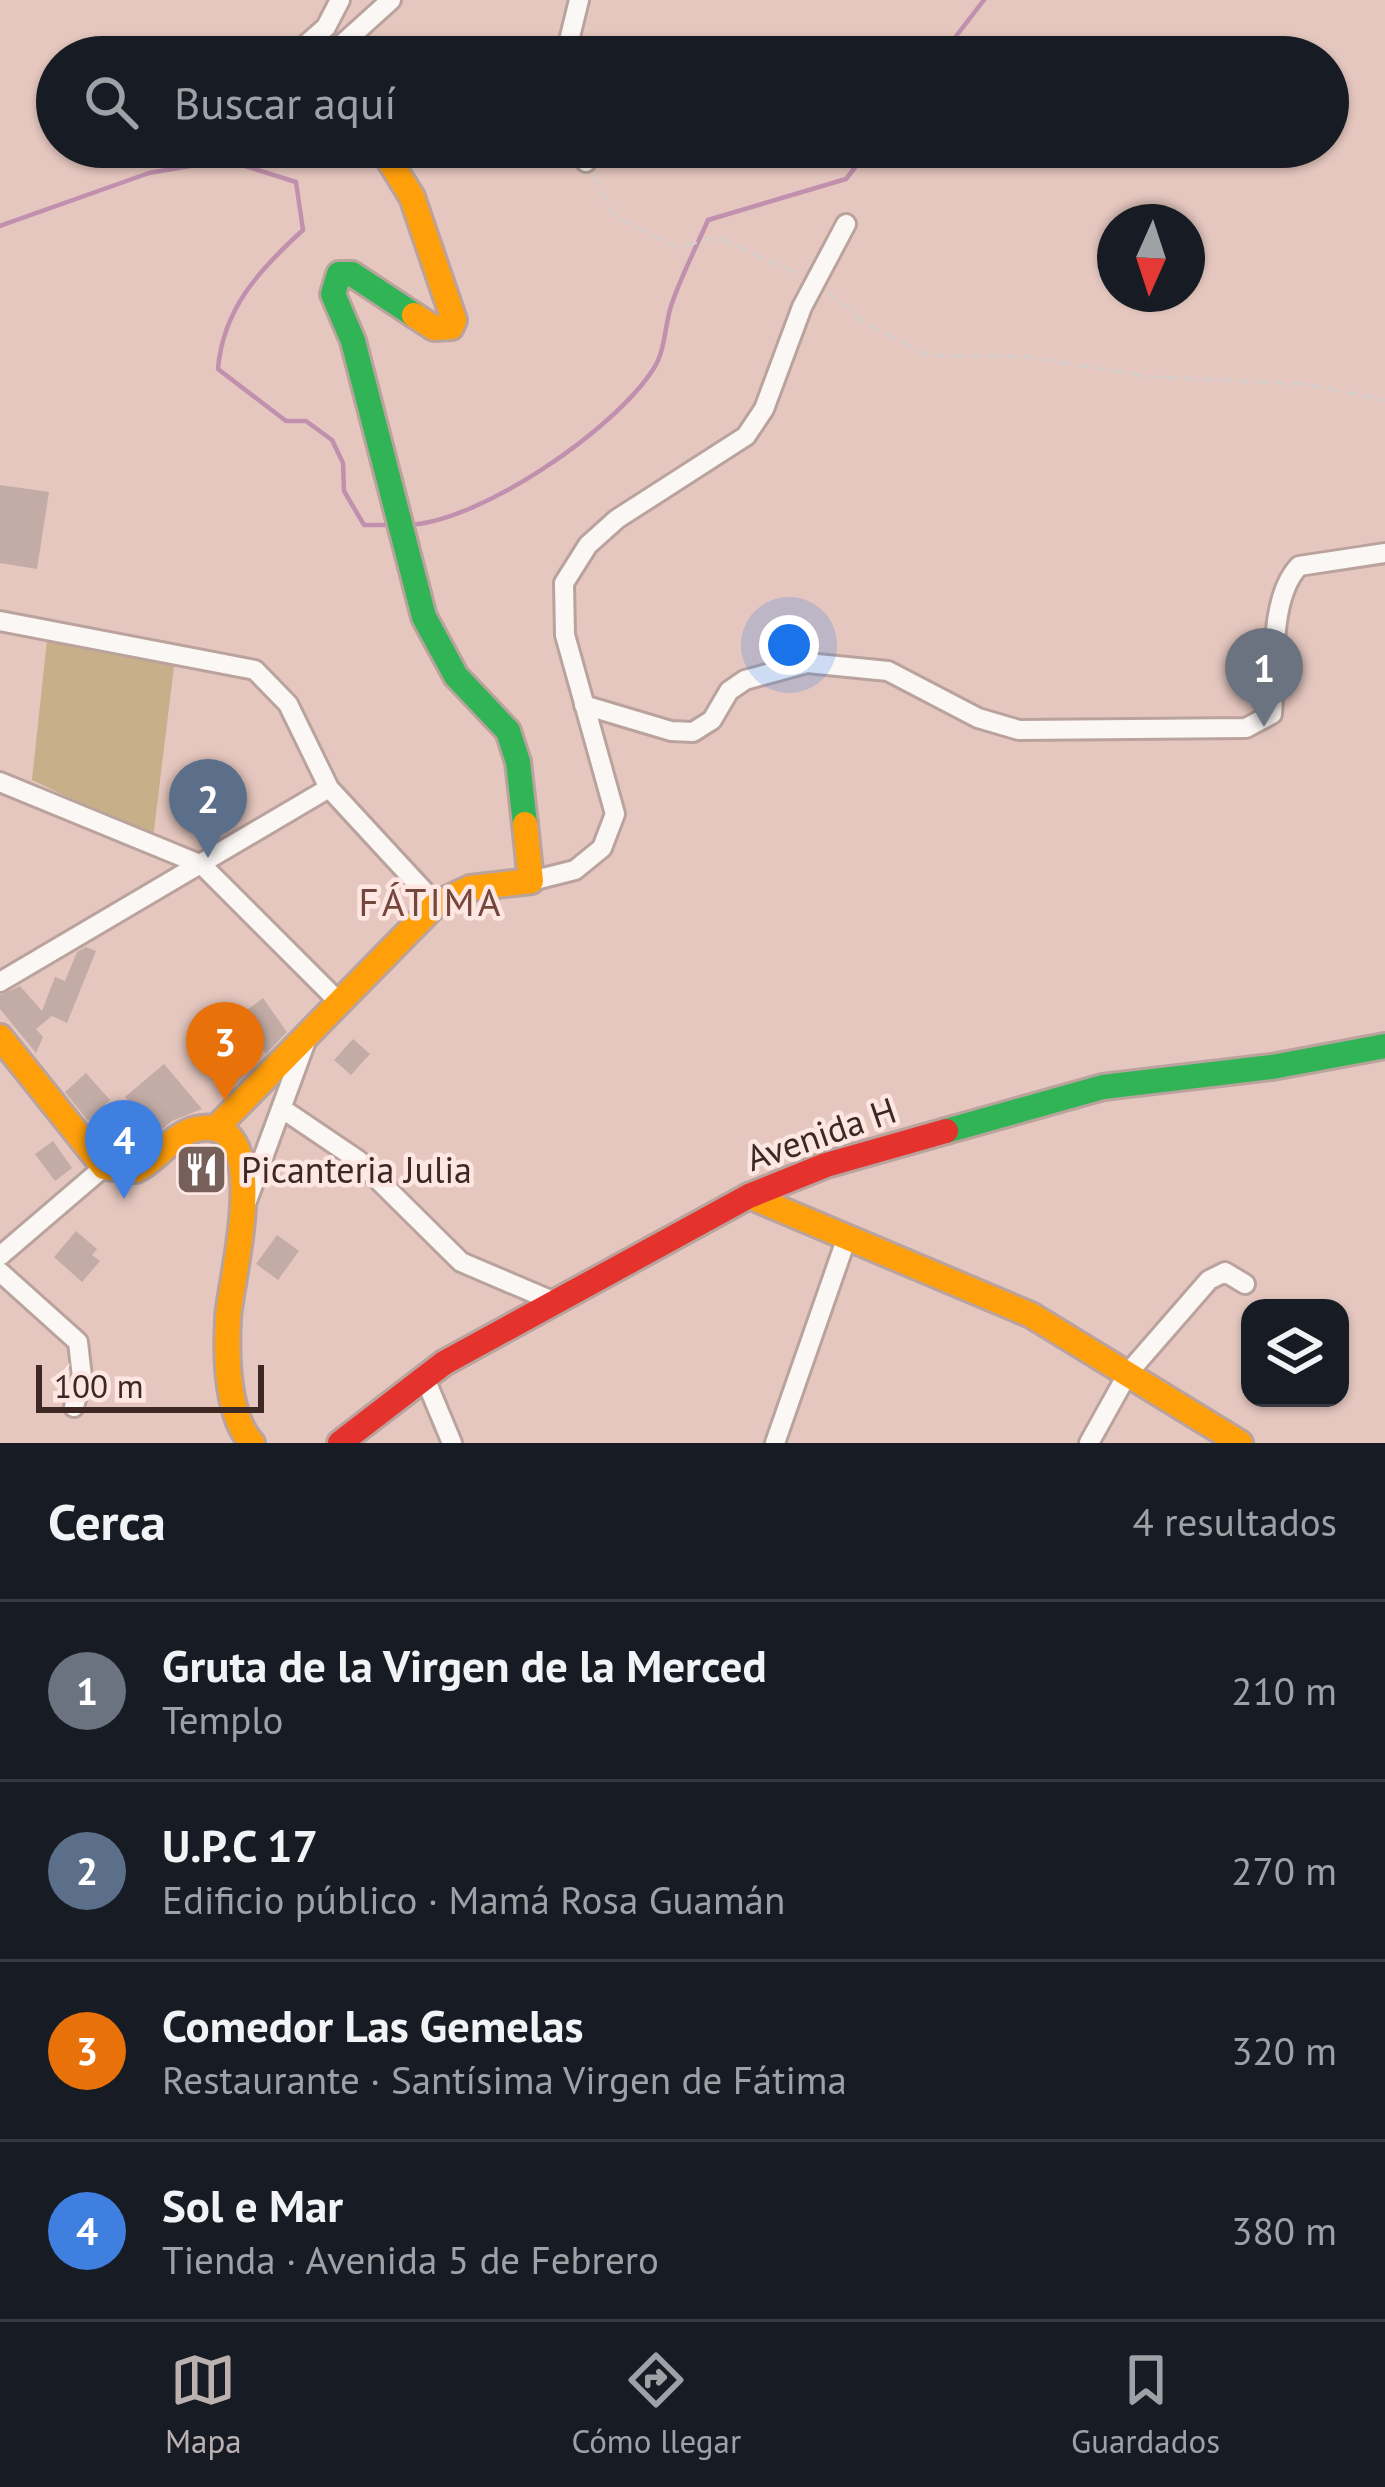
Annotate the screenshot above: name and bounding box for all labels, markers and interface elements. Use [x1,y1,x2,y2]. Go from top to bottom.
search box [36,36,1349,168]
icon: search [78,69,144,135]
text: Buscar aquí [174,73,396,131]
north arrow [1097,204,1205,312]
your location [759,615,819,675]
pin: 1 [1225,628,1303,727]
pin: 2 [169,759,247,858]
district label: FÁTIMA [358,876,504,927]
pin: 3 [186,1002,264,1101]
street label: Avenida H [740,1086,902,1181]
pin: 4 [85,1100,163,1199]
restaurant icon: Picanteria Julia [174,1142,230,1198]
place label: Picanteria Julia [241,1146,472,1193]
map controls [1241,1299,1349,1407]
button: layers [1241,1299,1349,1407]
scale bar [36,1359,264,1412]
text: 100 m [54,1364,144,1407]
text: Cerca [48,1488,166,1554]
text: 4 resultados [1133,1496,1337,1547]
text: Gruta de la Virgen de la Merced [162,1636,767,1694]
text: 1 [76,1665,98,1716]
text: 210 m [1231,1665,1337,1716]
text: Templo [162,1694,284,1745]
text: U.P.C 17 [162,1816,318,1874]
text: 2 [76,1845,98,1896]
text: 270 m [1231,1845,1337,1896]
text: Edificio público · Mamá Rosa Guamán [162,1874,785,1925]
text: Comedor Las Gemelas [162,1996,584,2054]
text: 3 [76,2025,98,2076]
text: 320 m [1231,2025,1337,2076]
text: Restaurante · Santísima Virgen de Fátima [162,2054,847,2105]
text: Sol e Mar [162,2176,343,2234]
text: 4 [76,2205,98,2256]
text: 380 m [1231,2205,1337,2256]
text: Tienda · Avenida 5 de Febrero [162,2234,659,2285]
tab: Mapa [165,2347,242,2462]
tab: Cómo llegar [571,2347,741,2462]
tab: Guardados [1071,2347,1220,2462]

